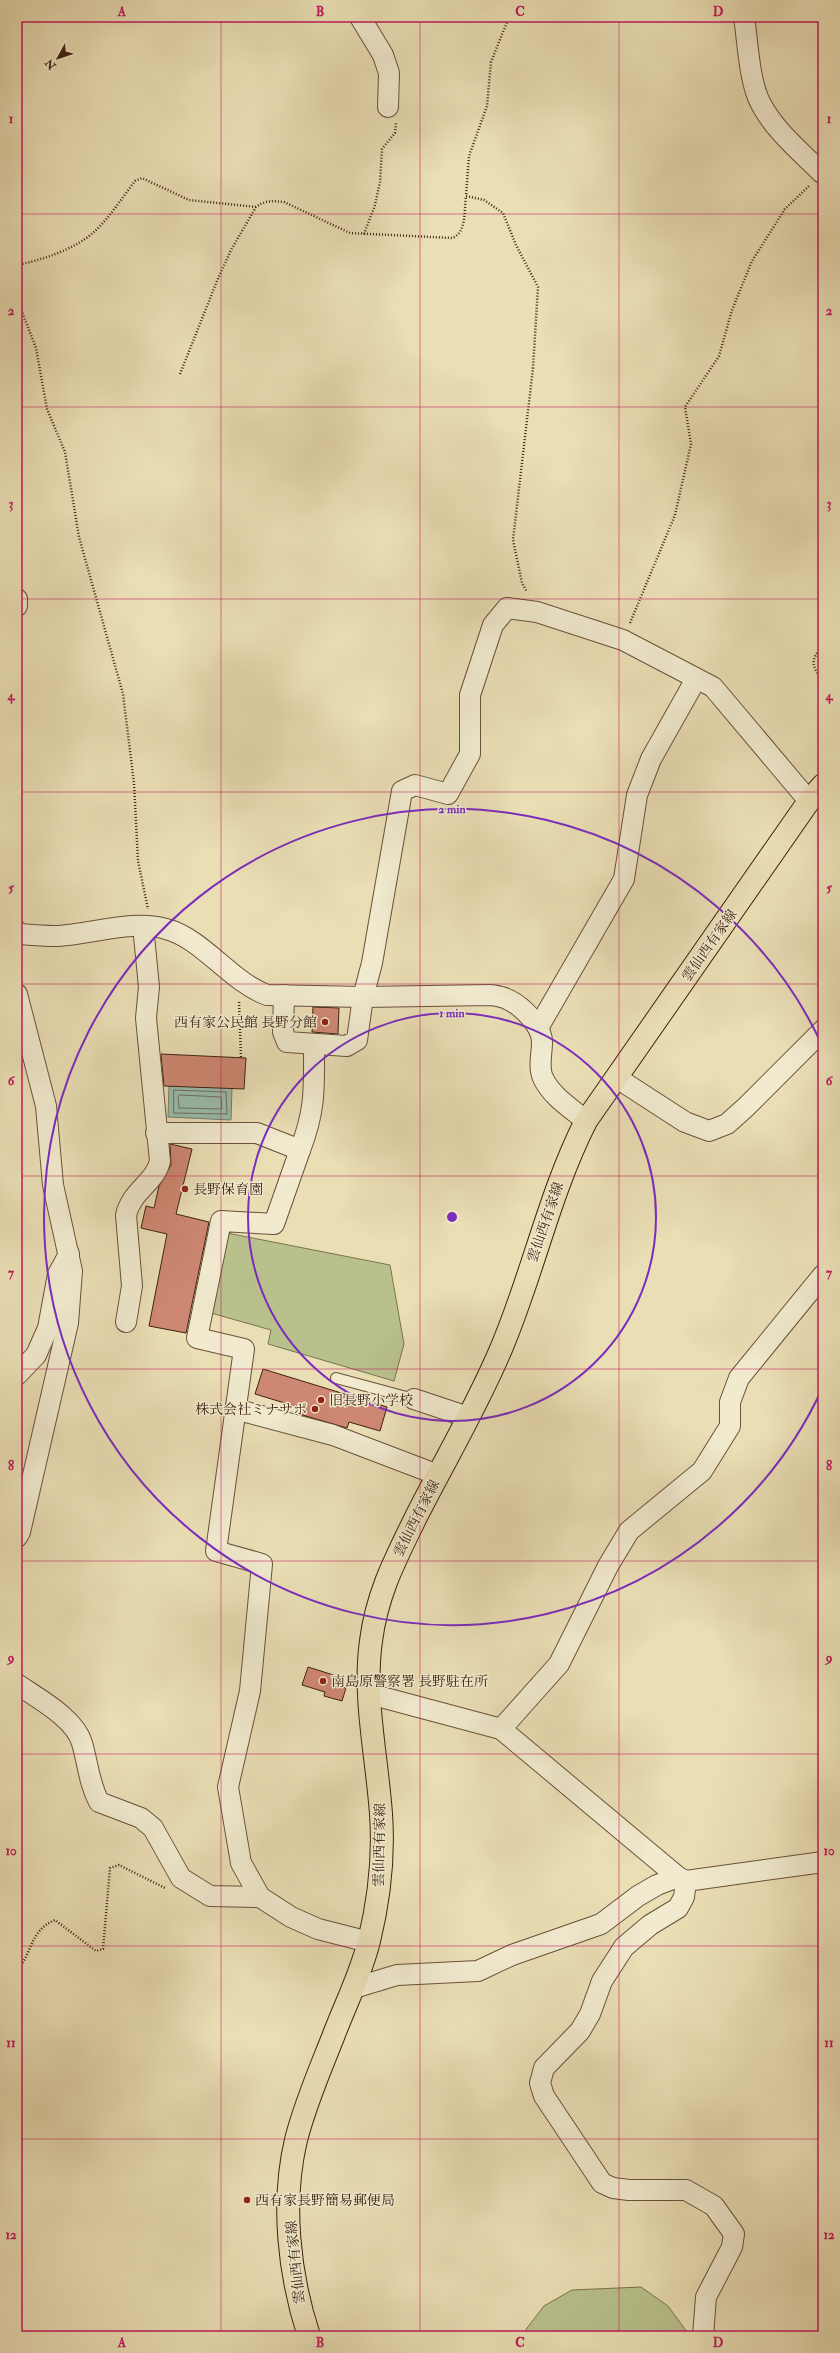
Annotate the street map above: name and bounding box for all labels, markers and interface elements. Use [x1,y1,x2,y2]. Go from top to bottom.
text: A [117,4,127,20]
text: B [316,4,324,20]
text: C [515,4,525,20]
text: D [713,4,724,20]
north arrow [38,38,78,78]
text: N [42,55,60,73]
text: 1 [9,111,14,127]
text: 1 [827,111,832,127]
text: 2 [8,303,15,319]
text: 2 [826,303,833,319]
text: 3 [9,496,14,512]
text: 3 [827,496,832,512]
text: 4 [6,688,15,704]
text: 4 [824,688,833,704]
text: 2 min [438,802,466,817]
text: 5 [8,880,14,896]
text: 5 [826,880,832,896]
street label: 雲仙西有家線 [678,906,740,985]
text: 1 min [439,1006,466,1021]
place label: 西有家公民館 長野分館 [174,1014,317,1031]
marker: 西有家公民館 長野分館 [320,1017,330,1027]
text: 6 [8,1073,16,1089]
text: 6 [826,1073,834,1089]
street label: 雲仙西有家線 [524,1180,567,1265]
place label: 長野保育園 [193,1181,263,1198]
marker: 長野保育園 [180,1184,190,1194]
centre of rings [445,1210,459,1224]
text: 7 [8,1265,15,1281]
text: 7 [826,1265,833,1281]
place label: 旧長野小学校 [329,1392,413,1409]
marker: 旧長野小学校 [316,1395,326,1405]
place label: 株式会社ミナサポ [195,1401,307,1418]
marker: 株式会社ミナサポ [310,1404,320,1414]
text: 8 [8,1458,14,1474]
text: 8 [826,1458,832,1474]
street label: 雲仙西有家線 [390,1477,443,1560]
text: 9 [6,1650,15,1666]
text: 9 [824,1650,833,1666]
place label: 南島原警察署 長野駐在所 [331,1673,488,1690]
marker: 南島原警察署 長野駐在所 [318,1676,328,1686]
street label: 雲仙西有家線 [370,1803,389,1887]
text: 10 [5,1843,17,1859]
text: 10 [823,1843,835,1859]
text: 11 [6,2035,16,2051]
text: 11 [824,2035,834,2051]
place label: 西有家長野簡易郵便局 [255,2192,395,2209]
marker: 西有家長野簡易郵便局 [242,2195,252,2205]
street label: 雲仙西有家線 [283,2219,308,2305]
text: 12 [5,2227,17,2243]
text: 12 [823,2227,835,2243]
text: A [117,2335,127,2351]
text: B [316,2335,324,2351]
text: C [515,2335,525,2351]
text: D [713,2335,724,2351]

